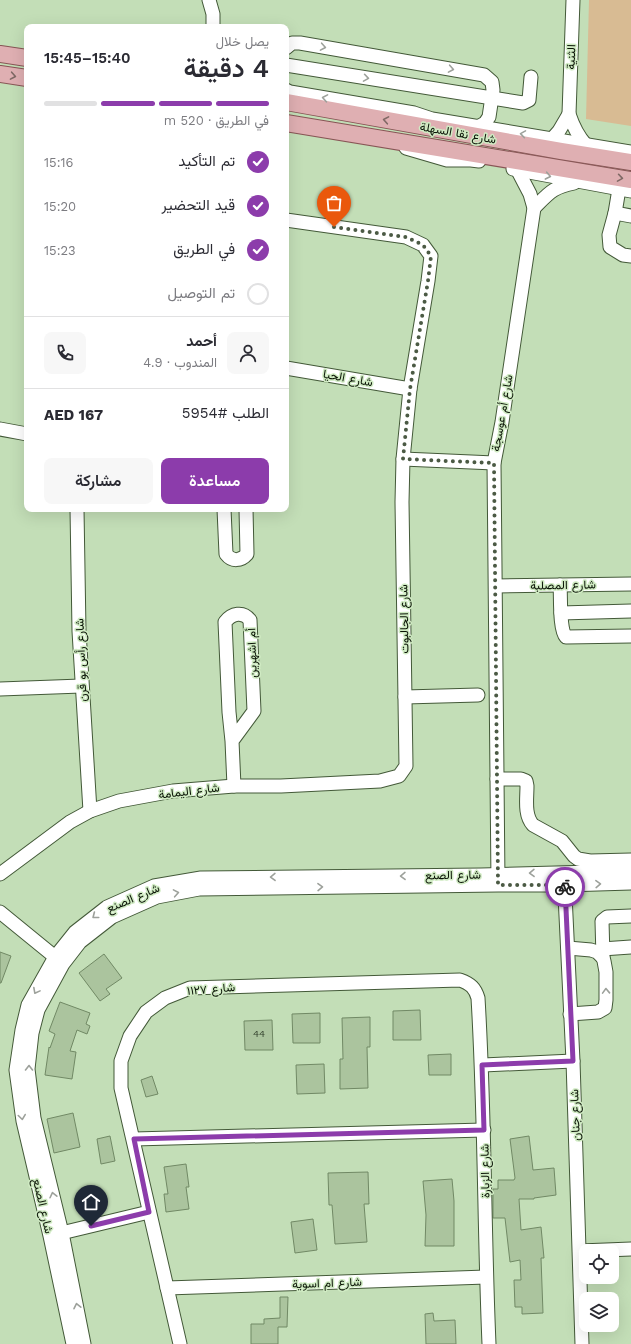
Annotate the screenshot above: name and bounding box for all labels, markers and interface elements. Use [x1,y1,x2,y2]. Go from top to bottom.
text: يصل خلال [216,34,269,49]
one-way arrow [320,42,326,51]
street label: الثنية [564,44,578,70]
text: 15:40–15:45 [44,49,130,67]
text: 4 دقيقة [184,53,269,83]
one-way arrow [448,64,454,73]
one-way arrow [10,71,17,80]
one-way arrow [363,73,369,82]
one-way arrow [322,94,328,103]
text: في الطريق · 520 m [164,113,269,128]
one-way arrow [383,116,389,125]
street label: شارع نقا السهلة [418,119,497,149]
one-way arrow [520,130,527,139]
icon: check [247,151,269,173]
text: تم التأكيد [178,152,235,170]
text: 15:16 [44,155,73,170]
one-way arrow [545,172,551,180]
one-way arrow [617,173,623,182]
pin [317,186,351,227]
icon: bag [323,192,345,214]
icon: check [247,195,269,217]
text: قيد التحضير [162,196,235,214]
text: 15:20 [44,199,76,214]
icon: check [247,239,269,261]
text: في الطريق [173,240,235,258]
text: 15:23 [44,243,76,258]
text: تم التوصيل [167,284,235,302]
button: phone [44,332,86,374]
text: أحمد [186,332,217,350]
button: person [227,332,269,374]
text: المندوب · 4.9 [143,355,217,370]
street label: شارع الحيا [322,367,374,391]
street label: شارع أم عوسجة [488,374,518,453]
text: الطلب #5954 [182,404,269,422]
text: AED 167 [44,406,103,424]
button: مشاركة [44,458,153,504]
button: مساعدة [161,458,269,504]
street label: شارع المصلبة [530,577,596,595]
street label: شارع الجالبوت [396,584,414,654]
street label: شارع رأس بو قرن [73,618,91,702]
street label: أم اشهرين [244,628,261,678]
street label: شارع اليمامة [158,780,221,804]
courier [545,867,585,907]
street label: شارع الصنع [425,868,481,884]
one-way arrow [529,869,535,878]
one-way arrow [400,871,406,880]
one-way arrow [270,873,276,881]
icon: bike [554,876,576,898]
one-way arrow [595,880,601,888]
street label: شارع الصنع [104,881,162,917]
one-way arrow [317,883,323,892]
one-way arrow [173,889,179,898]
one-way arrow [93,911,100,918]
street label: شارع ١١٢٧ [186,980,236,1000]
one-way arrow [33,987,41,994]
one-way arrow [602,988,610,994]
house number: 44 [253,1028,265,1039]
one-way arrow [25,1065,33,1071]
street label: شارع جنان [567,1089,585,1141]
one-way arrow [17,1114,26,1120]
street label: شارع الزبارة [478,1144,494,1198]
street label: شارع الصنع [28,1177,56,1235]
pin [74,1185,108,1226]
icon: home [80,1191,102,1213]
one-way arrow [49,1192,57,1199]
map controls [579,1244,619,1332]
button: locate [579,1244,619,1284]
street label: شارع ام اسوية [292,1275,362,1293]
button: layers [579,1292,619,1332]
one-way arrow [73,1303,81,1309]

